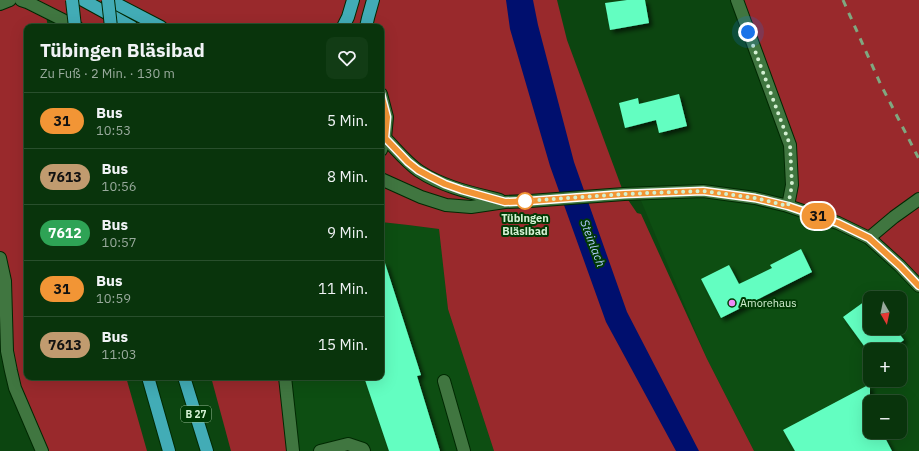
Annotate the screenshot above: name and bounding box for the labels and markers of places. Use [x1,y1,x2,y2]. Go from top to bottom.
marker: Tübingen Bläsibad [516,192,534,210]
place label: Tübingen Bläsibad [501,211,549,238]
place label: Amorehaus [740,296,797,310]
marker: Amorehaus [727,298,737,308]

